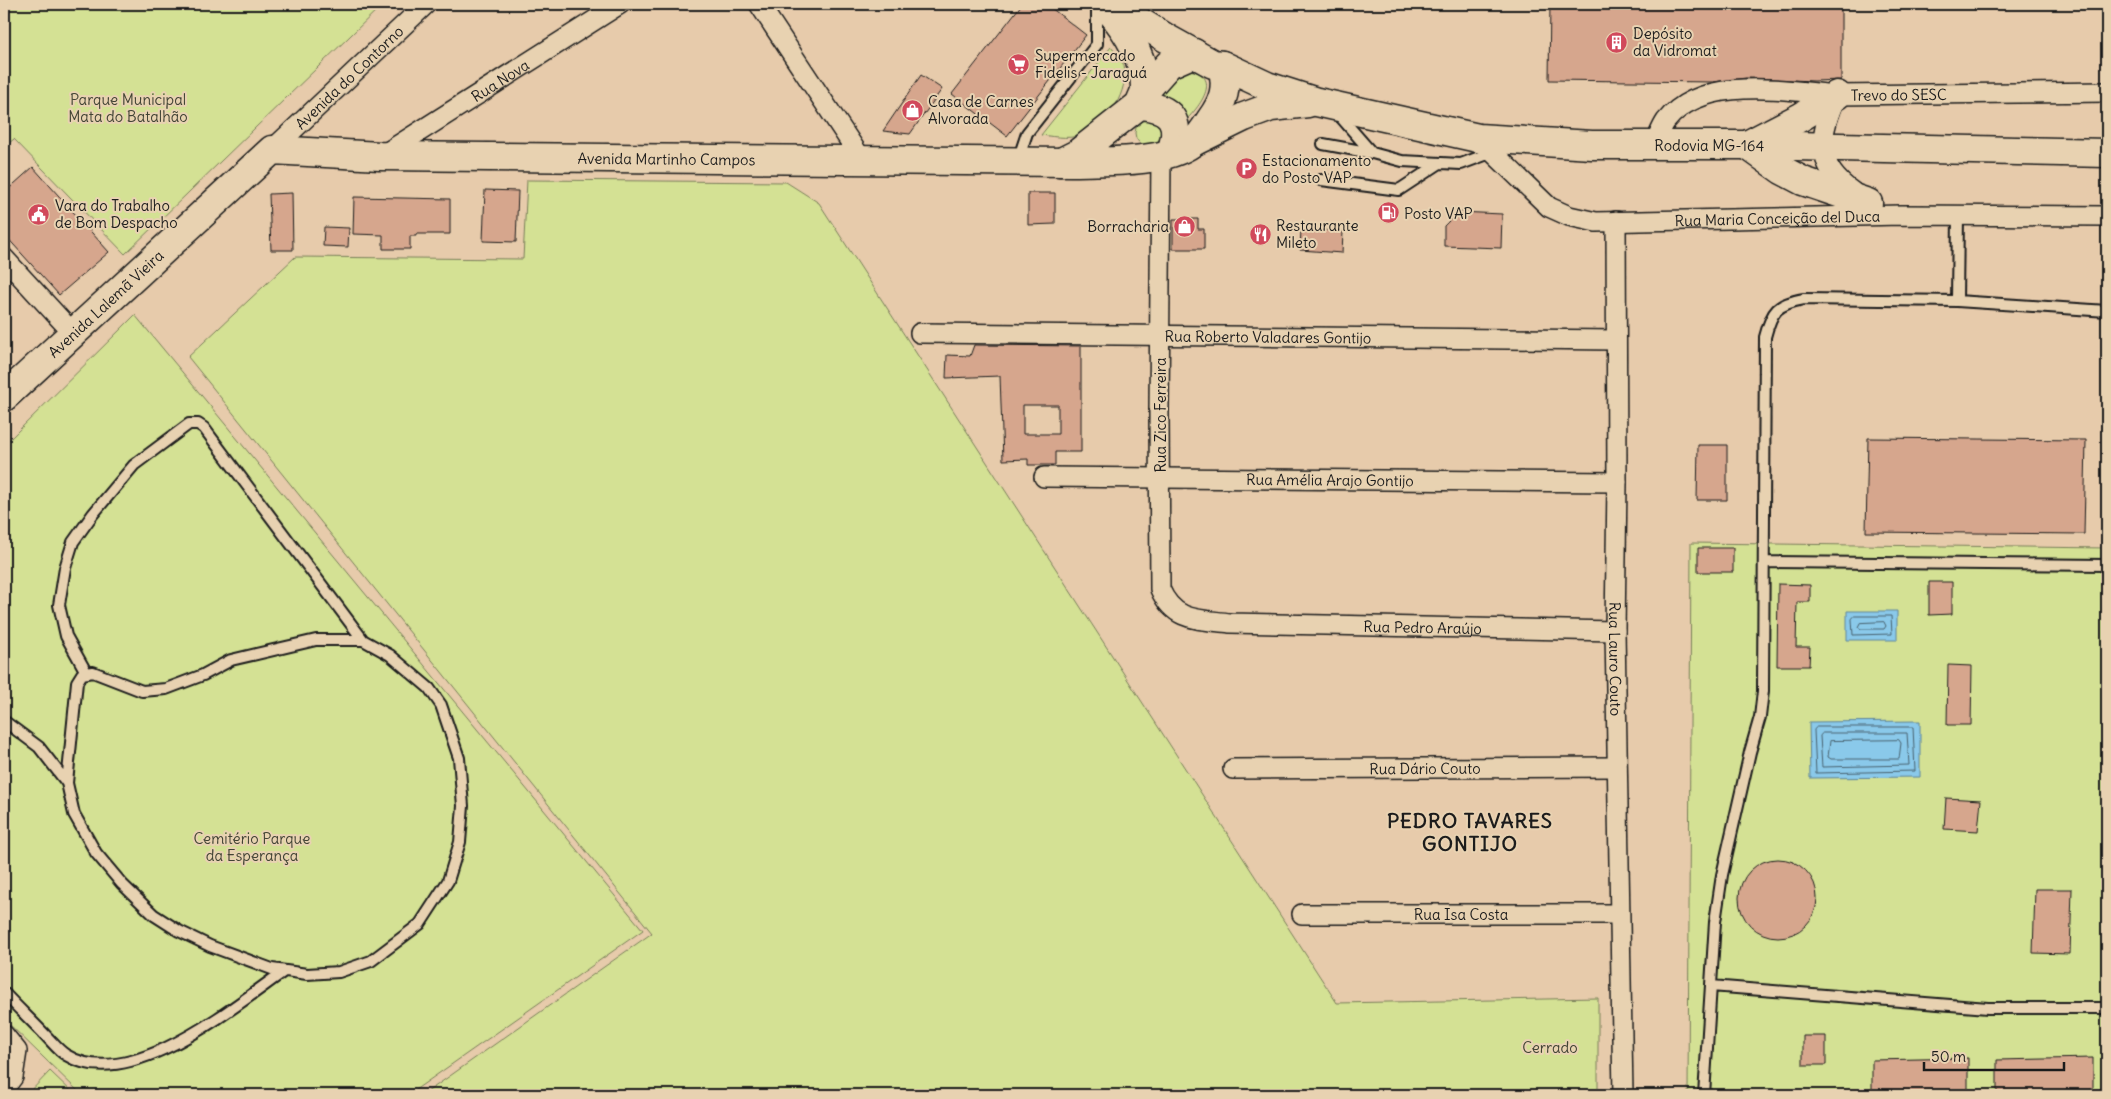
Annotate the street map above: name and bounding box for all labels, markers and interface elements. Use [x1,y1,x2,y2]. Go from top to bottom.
street label: Avenida do Contorno [291,21,407,133]
place label: Depósito da Vidromat [1633,24,1717,60]
building icon: Depósito da Vidromat [1605,30,1629,54]
place label: Supermercado Fidelis - Jaraguá [1035,46,1147,82]
supermarket icon: Supermercado Fidelis - Jaraguá [1007,52,1031,76]
street label: Rua Nova [468,55,533,106]
street label: Trevo do SESC [1851,84,1947,104]
park label: Parque Municipal Mata do Batalhão [68,90,188,126]
place label: Casa de Carnes Alvorada [928,92,1034,128]
shop icon: Casa de Carnes Alvorada [900,98,924,122]
street label: Rodovia MG-164 [1654,135,1765,155]
street label: Avenida Martinho Campos [577,148,756,169]
place label: Estacionamento do Posto VAP [1262,151,1371,187]
parking icon: Estacionamento do Posto VAP [1234,157,1258,181]
place label: Vara do Trabalho de Bom Despacho [55,196,178,232]
fuel station icon: Posto VAP [1376,201,1400,225]
public building icon: Vara do Trabalho de Bom Despacho [27,202,51,226]
place label: Posto VAP [1404,204,1473,223]
street label: Rua Maria Conceição del Duca [1674,206,1881,230]
shop icon: Borracharia [1173,214,1197,238]
place label: Restaurante Mileto [1276,216,1359,252]
place label: Borracharia [1087,217,1169,236]
restaurant icon: Restaurante Mileto [1248,222,1272,246]
street label: Avenida Lalemã Vieira [44,245,167,361]
street label: Rua Roberto Valadares Gontijo [1165,326,1371,347]
street label: Rua Zico Ferreira [1151,357,1170,473]
street label: Rua Amélia Arajo Gontijo [1246,469,1414,490]
street label: Rua Lauro Couto [1605,602,1626,716]
street label: Rua Pedro Araújo [1363,616,1482,638]
street label: Rua Dário Couto [1369,758,1481,778]
district label: PEDRO TAVARES GONTIJO [1387,808,1553,856]
park label: Cemitério Parque da Esperança [194,829,310,865]
street label: Rua Isa Costa [1414,905,1509,924]
park label: Cerrado [1522,1038,1578,1057]
scale bar [1924,1039,2064,1071]
text: 50 m [1931,1047,1966,1066]

